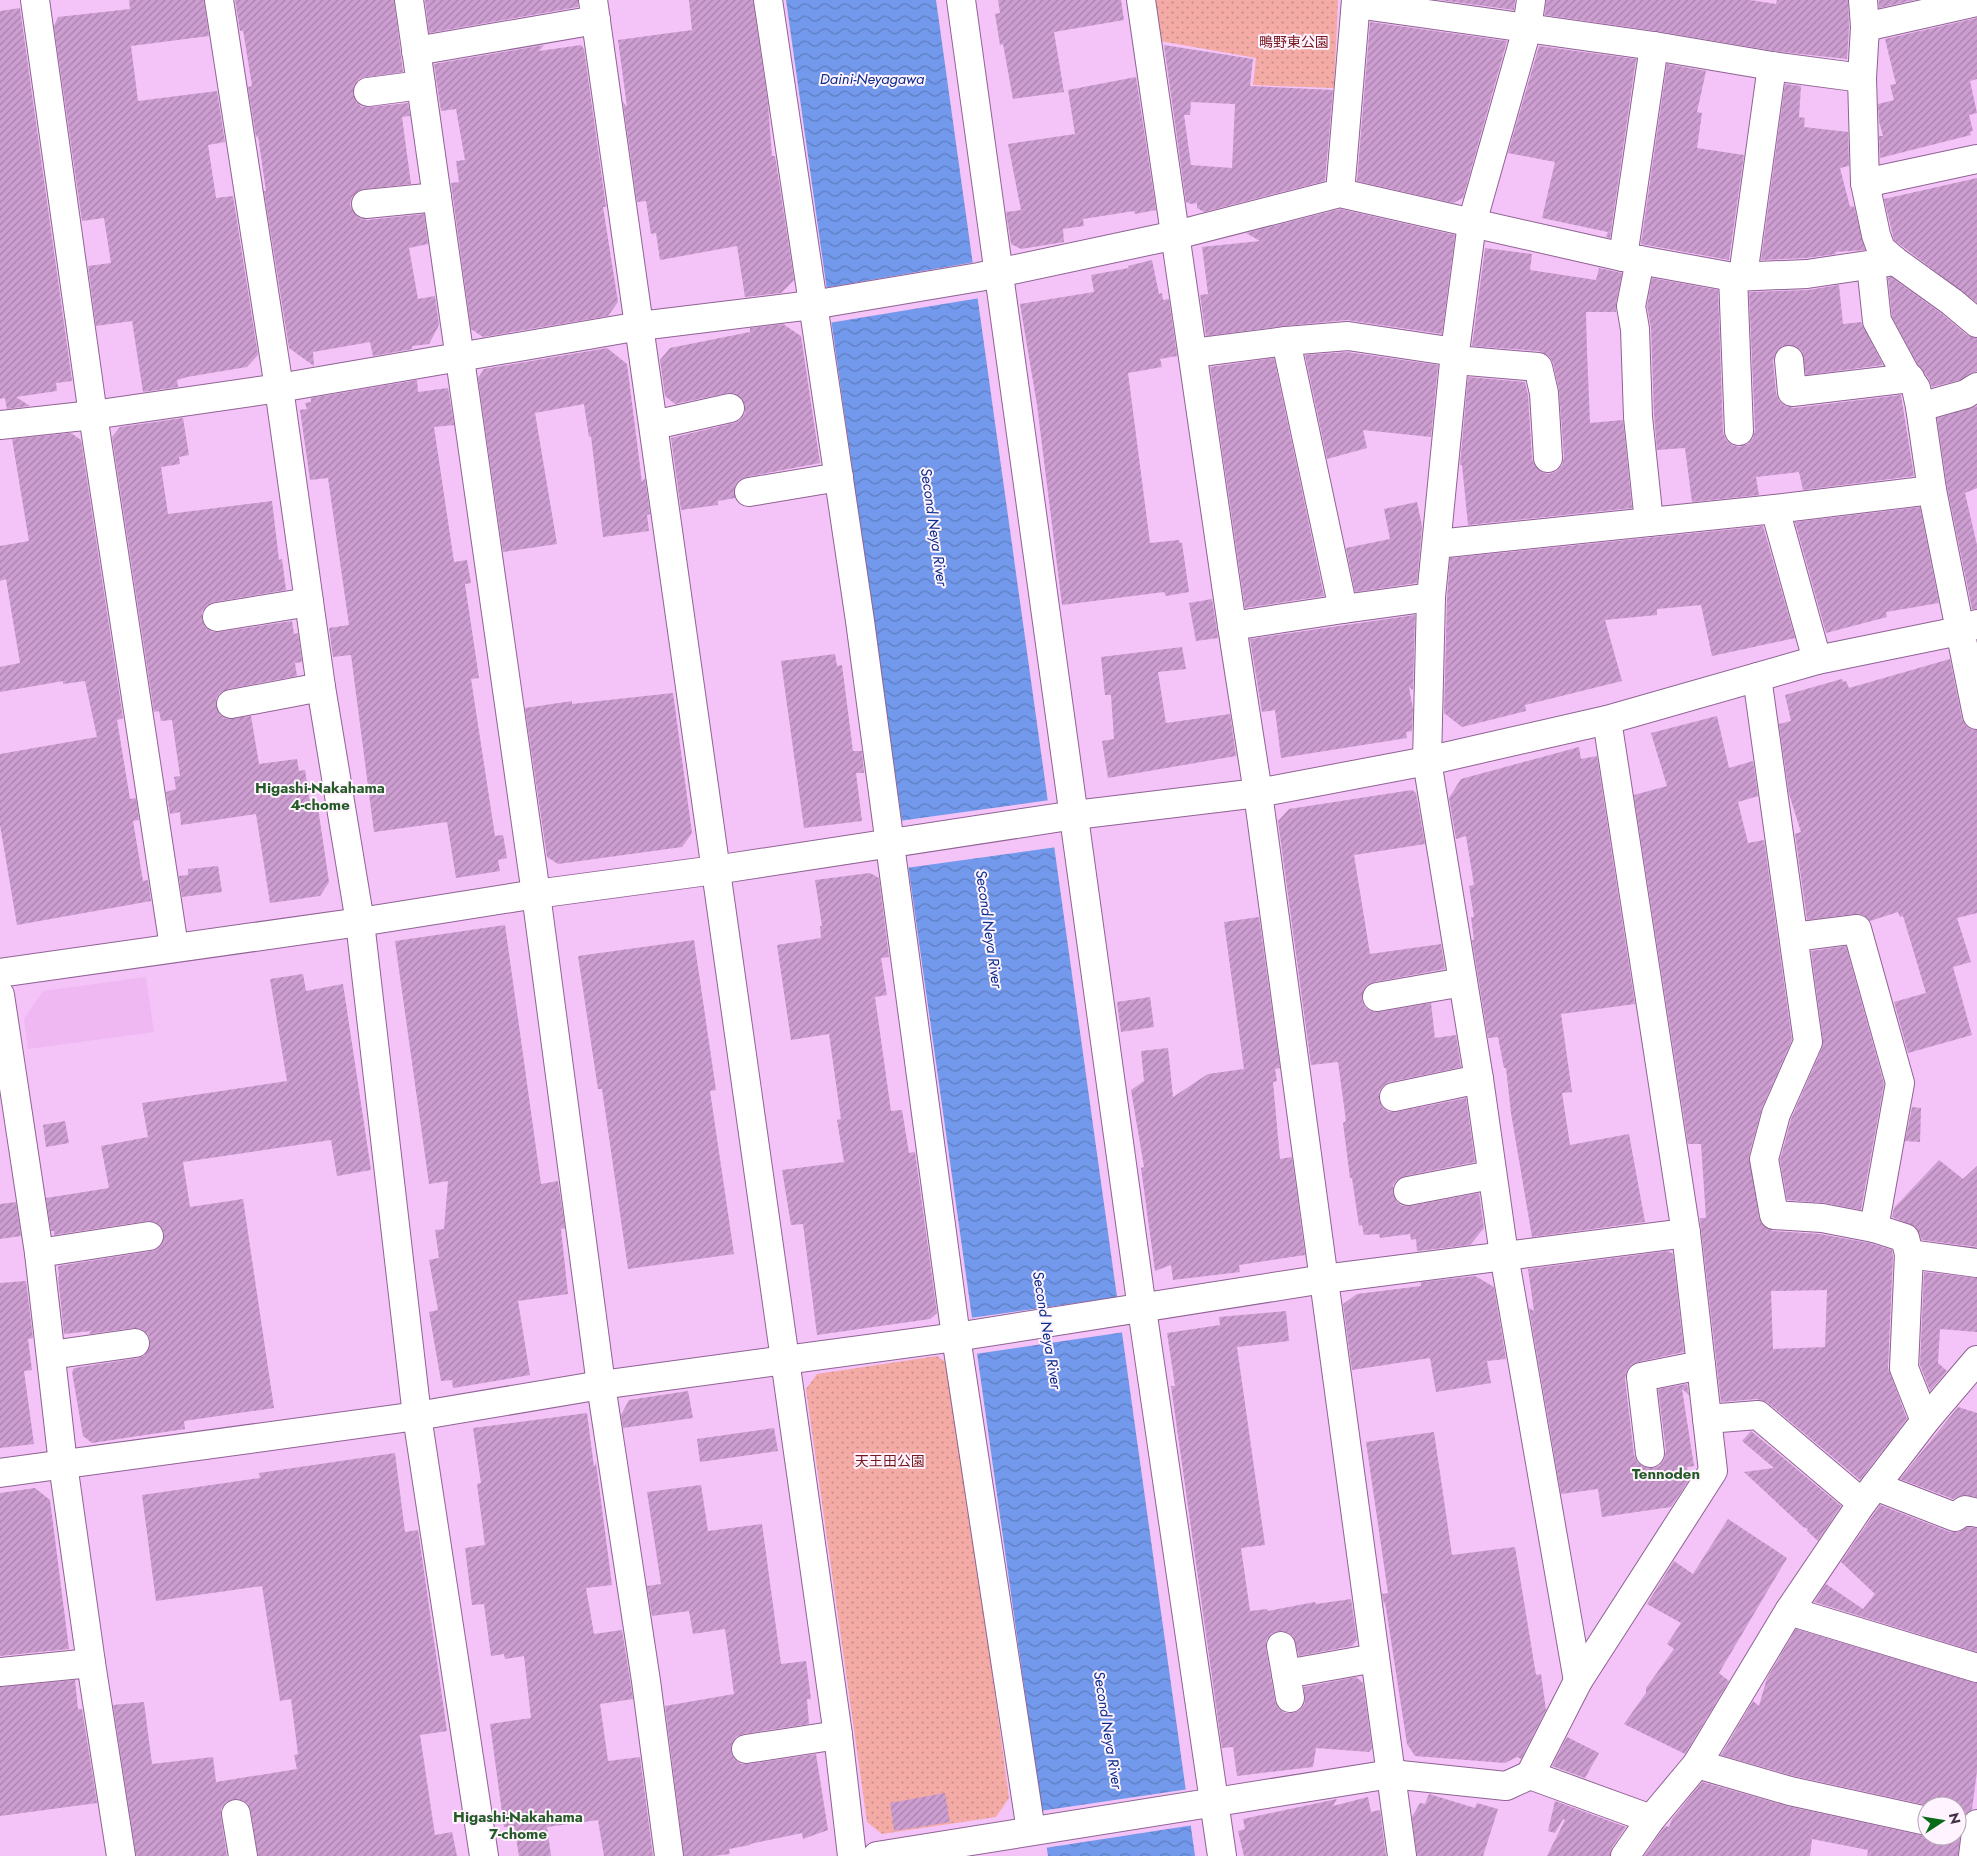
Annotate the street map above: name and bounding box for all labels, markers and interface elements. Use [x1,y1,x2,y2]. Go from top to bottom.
park label: 鴫野東公園 [1259,32,1329,52]
water label: Daini-Neyagawa [820,68,925,90]
water label: Second Neya River [915,466,953,589]
district label: Higashi-Nakahama 4-chome [255,777,385,816]
water label: Second Neya River [970,868,1008,991]
water label: Second Neya River [1027,1269,1067,1392]
park label: 天王田公園 [855,1451,925,1471]
district label: Tennoden [1632,1463,1700,1485]
water label: Second Neya River [1088,1669,1128,1792]
north arrow [1917,1796,1967,1846]
district label: Higashi-Nakahama 7-chome [453,1806,583,1845]
text: N [1944,1811,1966,1826]

